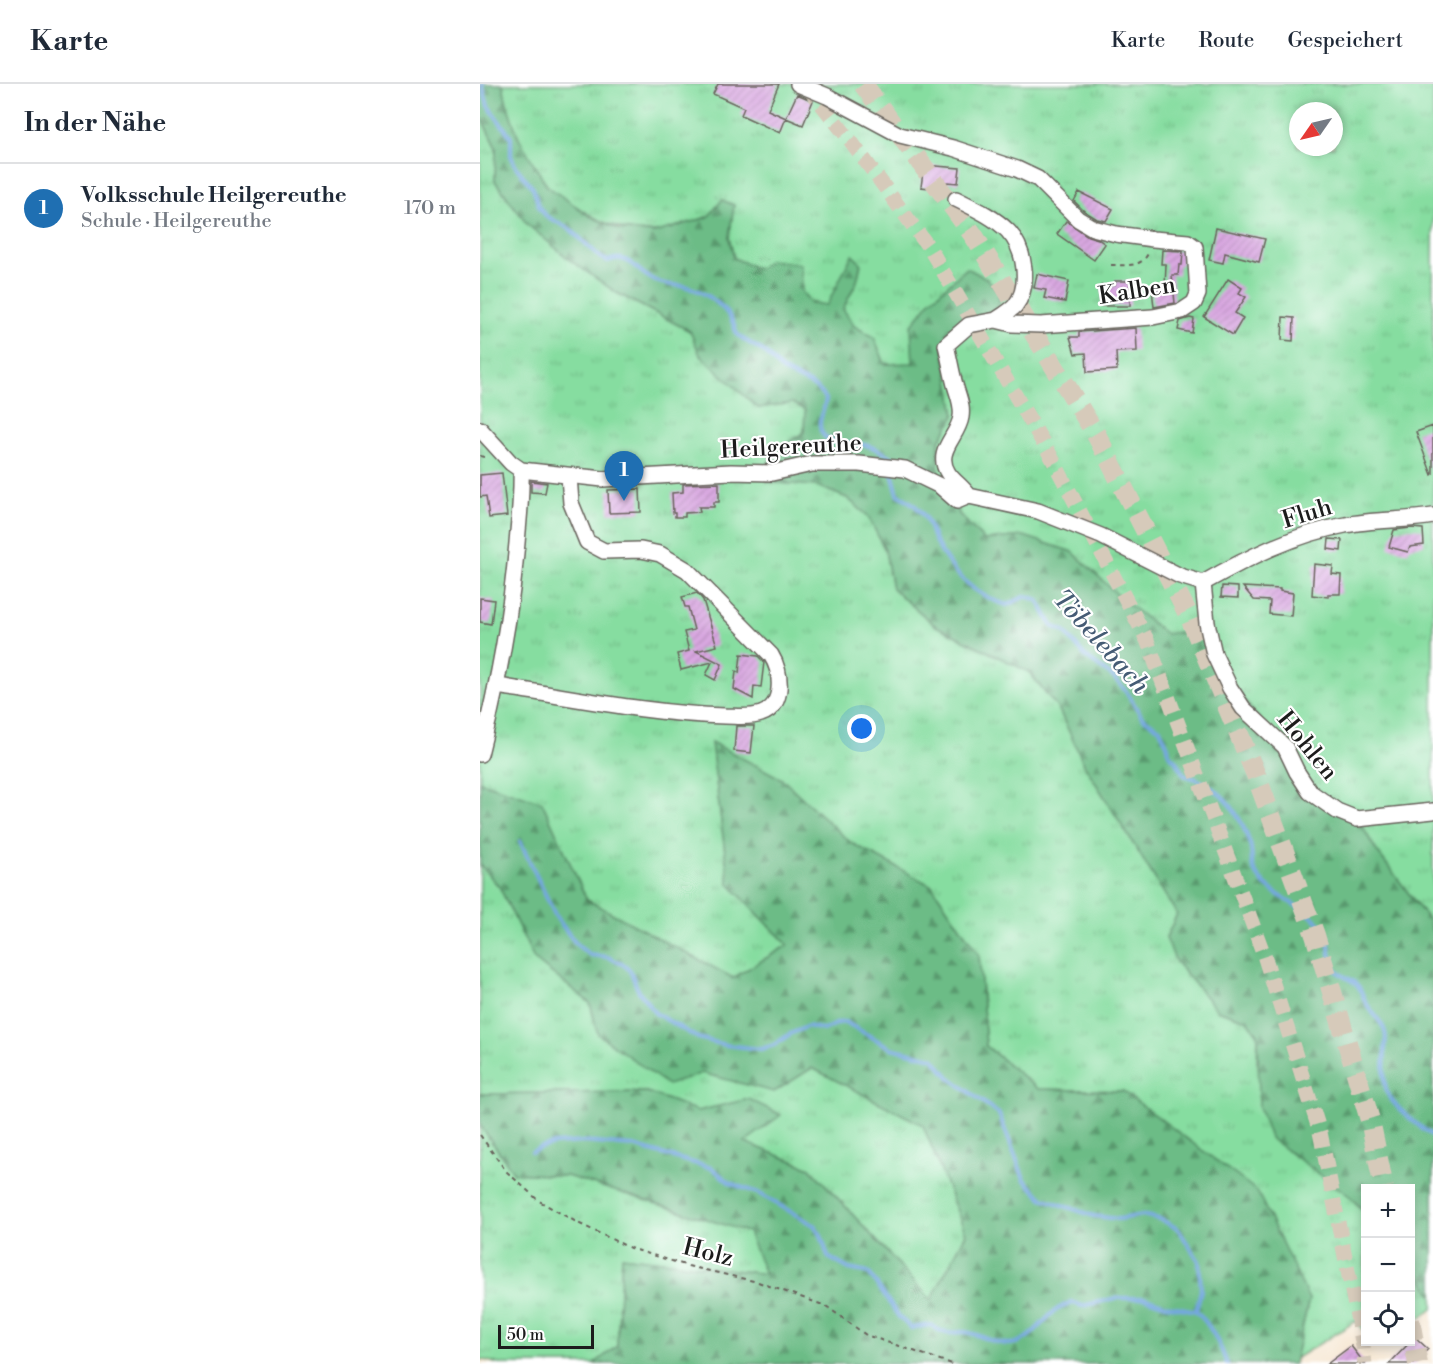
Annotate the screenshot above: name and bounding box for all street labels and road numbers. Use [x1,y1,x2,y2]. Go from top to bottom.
street label: Kalben [1096,270,1178,312]
street label: Heilgereuthe [719,428,863,466]
street label: Fluh [1278,492,1336,536]
street label: Hohlen [1270,705,1344,787]
street label: Holz [679,1232,737,1274]

